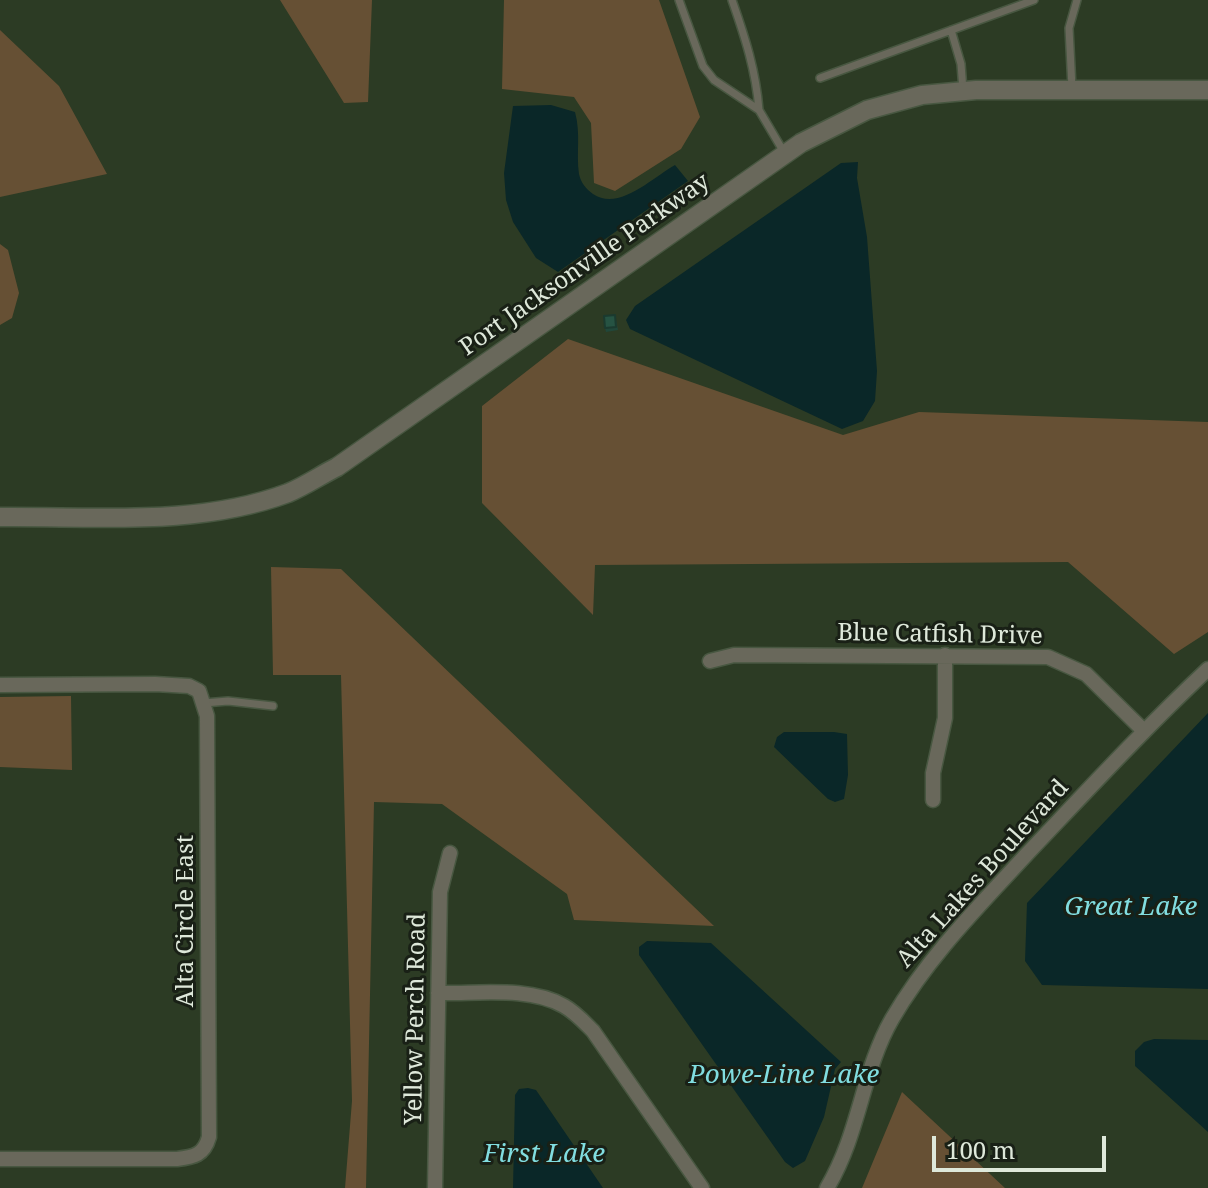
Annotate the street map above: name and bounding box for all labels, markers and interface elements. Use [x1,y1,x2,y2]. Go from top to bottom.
street label: Port Jacksonville Parkway [454,168,716,362]
street label: Blue Catfish Drive [837,619,1043,651]
street label: Alta Lakes Boulevard [891,774,1075,974]
street label: Alta Circle East [172,835,200,1007]
water label: Great Lake [1065,892,1197,924]
street label: Yellow Perch Road [400,913,432,1125]
water label: Powe-Line Lake [689,1060,879,1092]
scale bar [936,1120,1110,1170]
text: 100 m [946,1133,1015,1166]
water label: First Lake [483,1139,605,1171]

